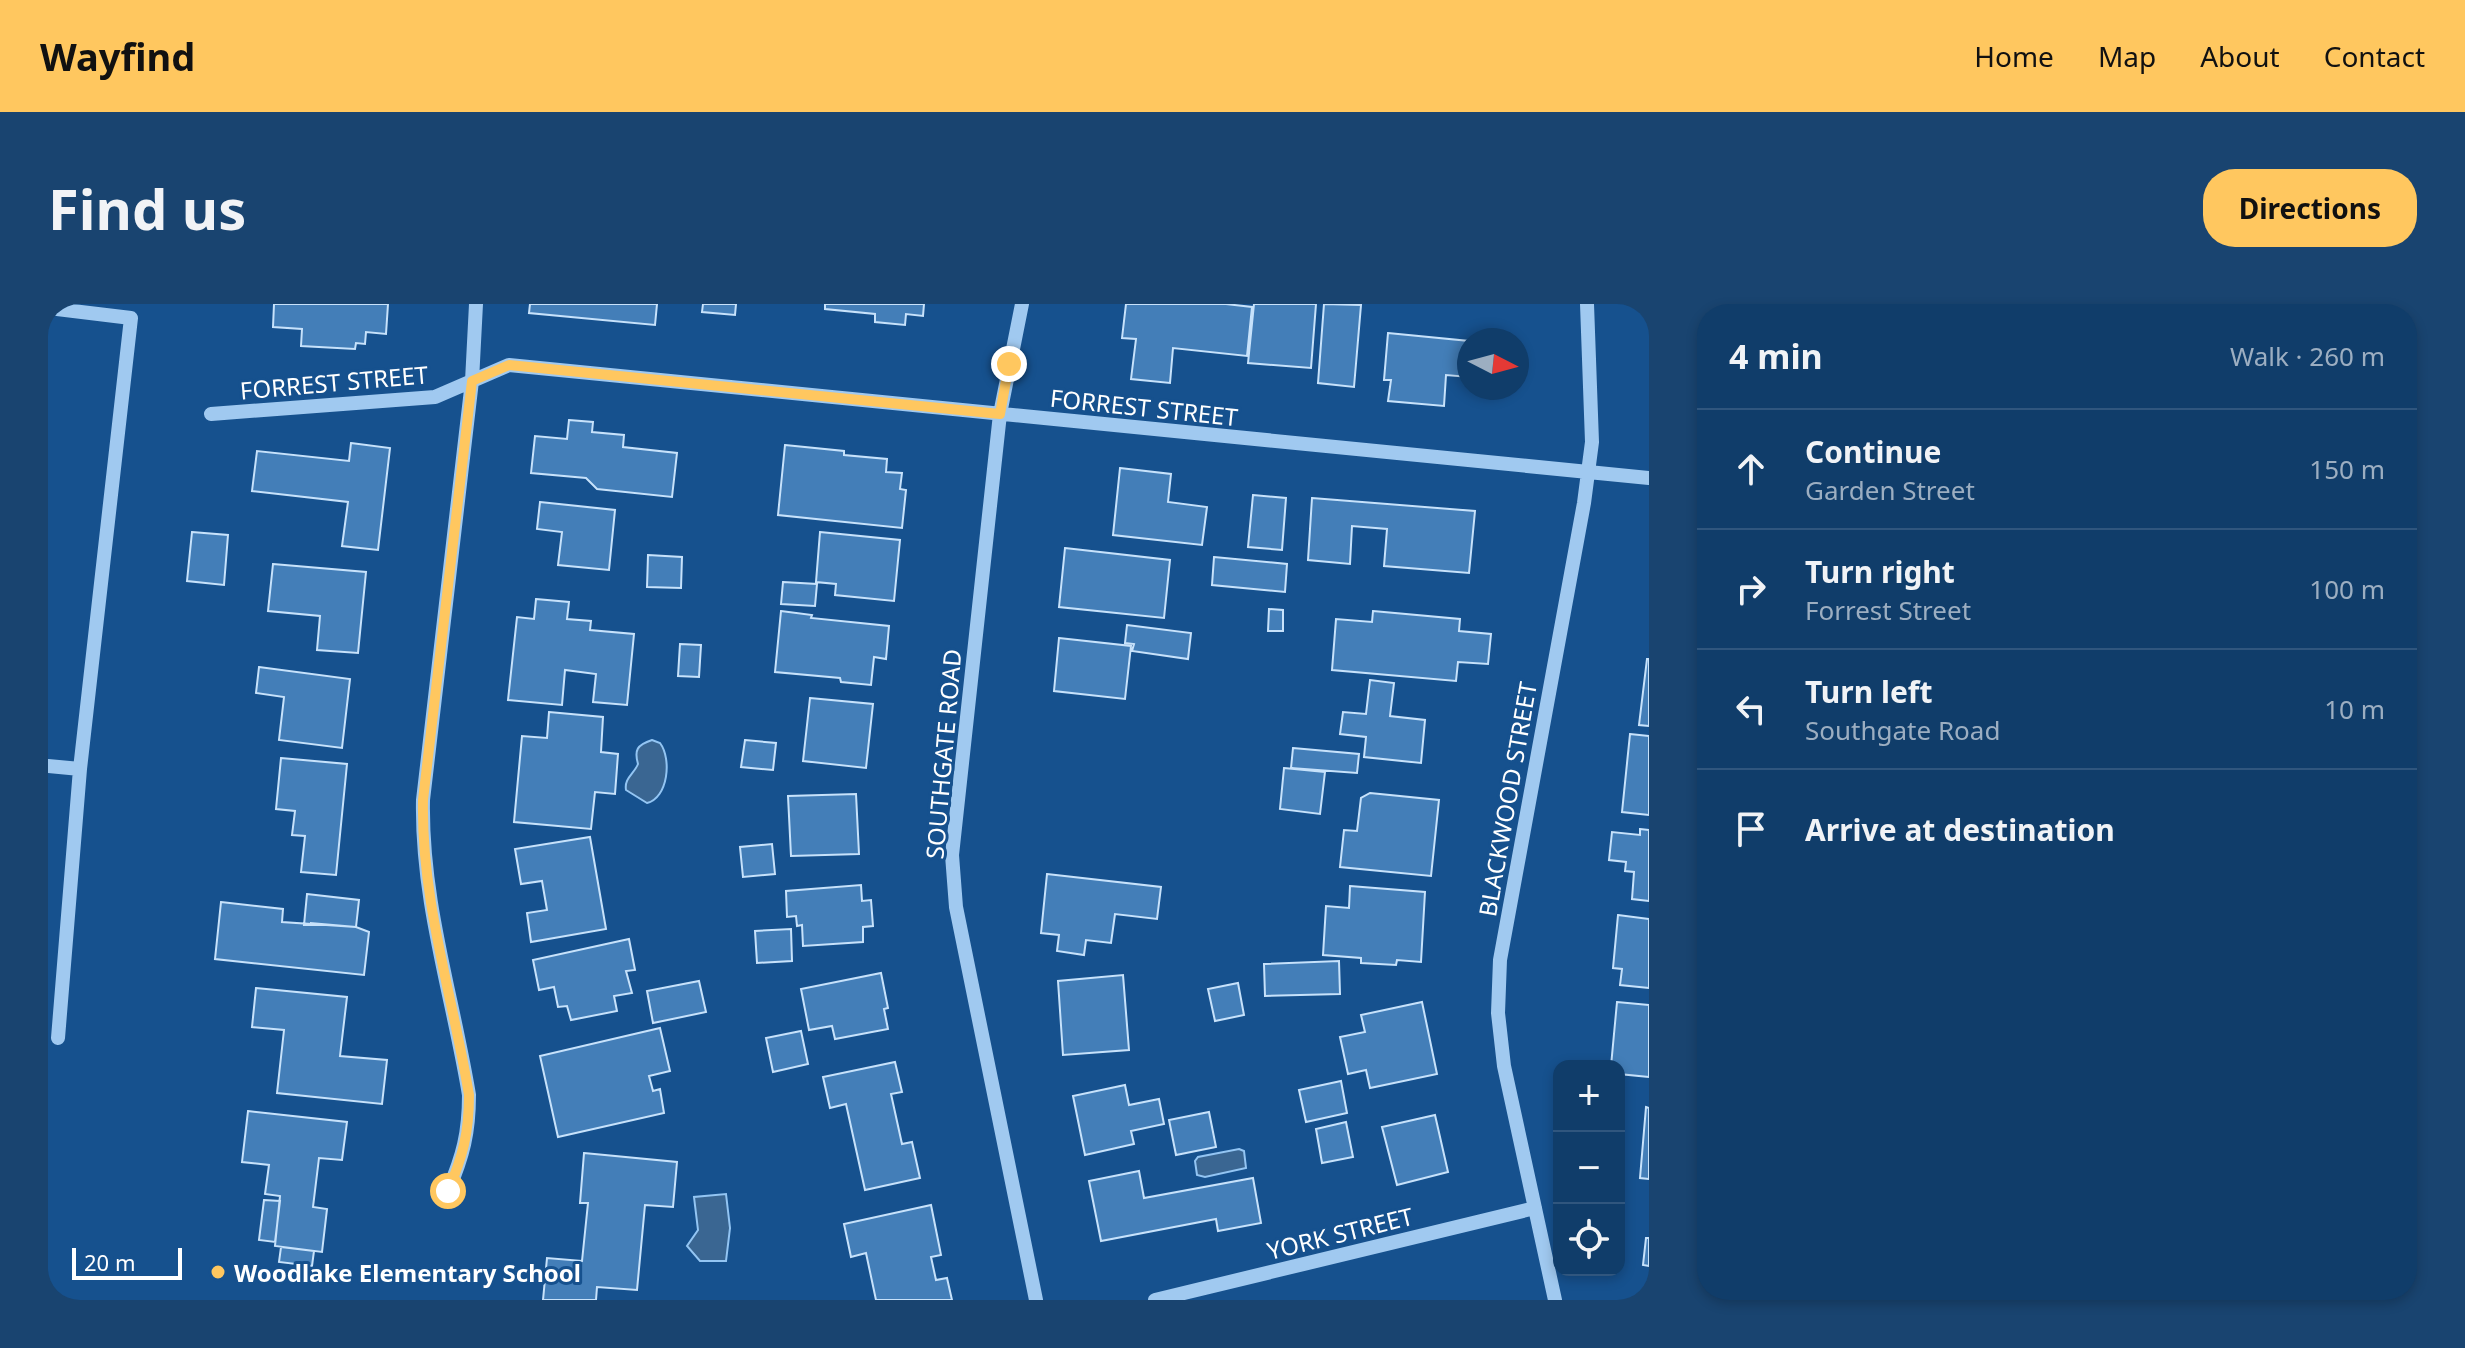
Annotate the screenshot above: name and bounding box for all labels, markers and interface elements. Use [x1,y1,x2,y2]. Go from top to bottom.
text: Wayfind [40,30,195,82]
text: Home [1974,37,2054,75]
text: Map [2098,37,2156,75]
text: About [2200,37,2280,75]
text: Contact [2324,37,2425,75]
button: Directions [2203,169,2417,247]
text: Find us [48,170,246,246]
north arrow [1457,328,1529,400]
text: 4 min [1729,333,1823,379]
text: Walk · 260 m [2230,338,2385,374]
route end [991,346,1027,382]
street label: FORREST STREET [239,357,430,407]
street label: FORREST STREET [1048,381,1240,433]
text: Continue [1805,431,1941,472]
icon: ahead [1729,447,1773,491]
text: 150 m [2309,451,2385,487]
text: Garden Street [1805,472,1975,508]
text: Turn right [1805,551,1955,592]
icon: right [1729,567,1773,611]
text: 100 m [2309,571,2385,607]
text: Forrest Street [1805,592,1971,628]
street label: SOUTHGATE ROAD [917,648,969,860]
text: Turn left [1805,671,1933,712]
street label: BLACKWOOD STREET [1470,678,1544,919]
icon: left [1729,687,1773,731]
text: 10 m [2324,691,2385,727]
text: Southgate Road [1805,712,2000,748]
icon: arrive [1729,807,1773,851]
text: Arrive at destination [1805,809,2115,850]
map controls [1553,1060,1625,1276]
button: + [1553,1060,1625,1132]
button: − [1553,1132,1625,1204]
route start [430,1173,466,1209]
street label: YORK STREET [1264,1199,1417,1267]
button: locate [1553,1204,1625,1276]
scale bar [72,1244,182,1280]
text: 20 m [84,1247,135,1277]
place label: Woodlake Elementary School [234,1256,581,1289]
marker: Woodlake Elementary School [209,1263,227,1281]

